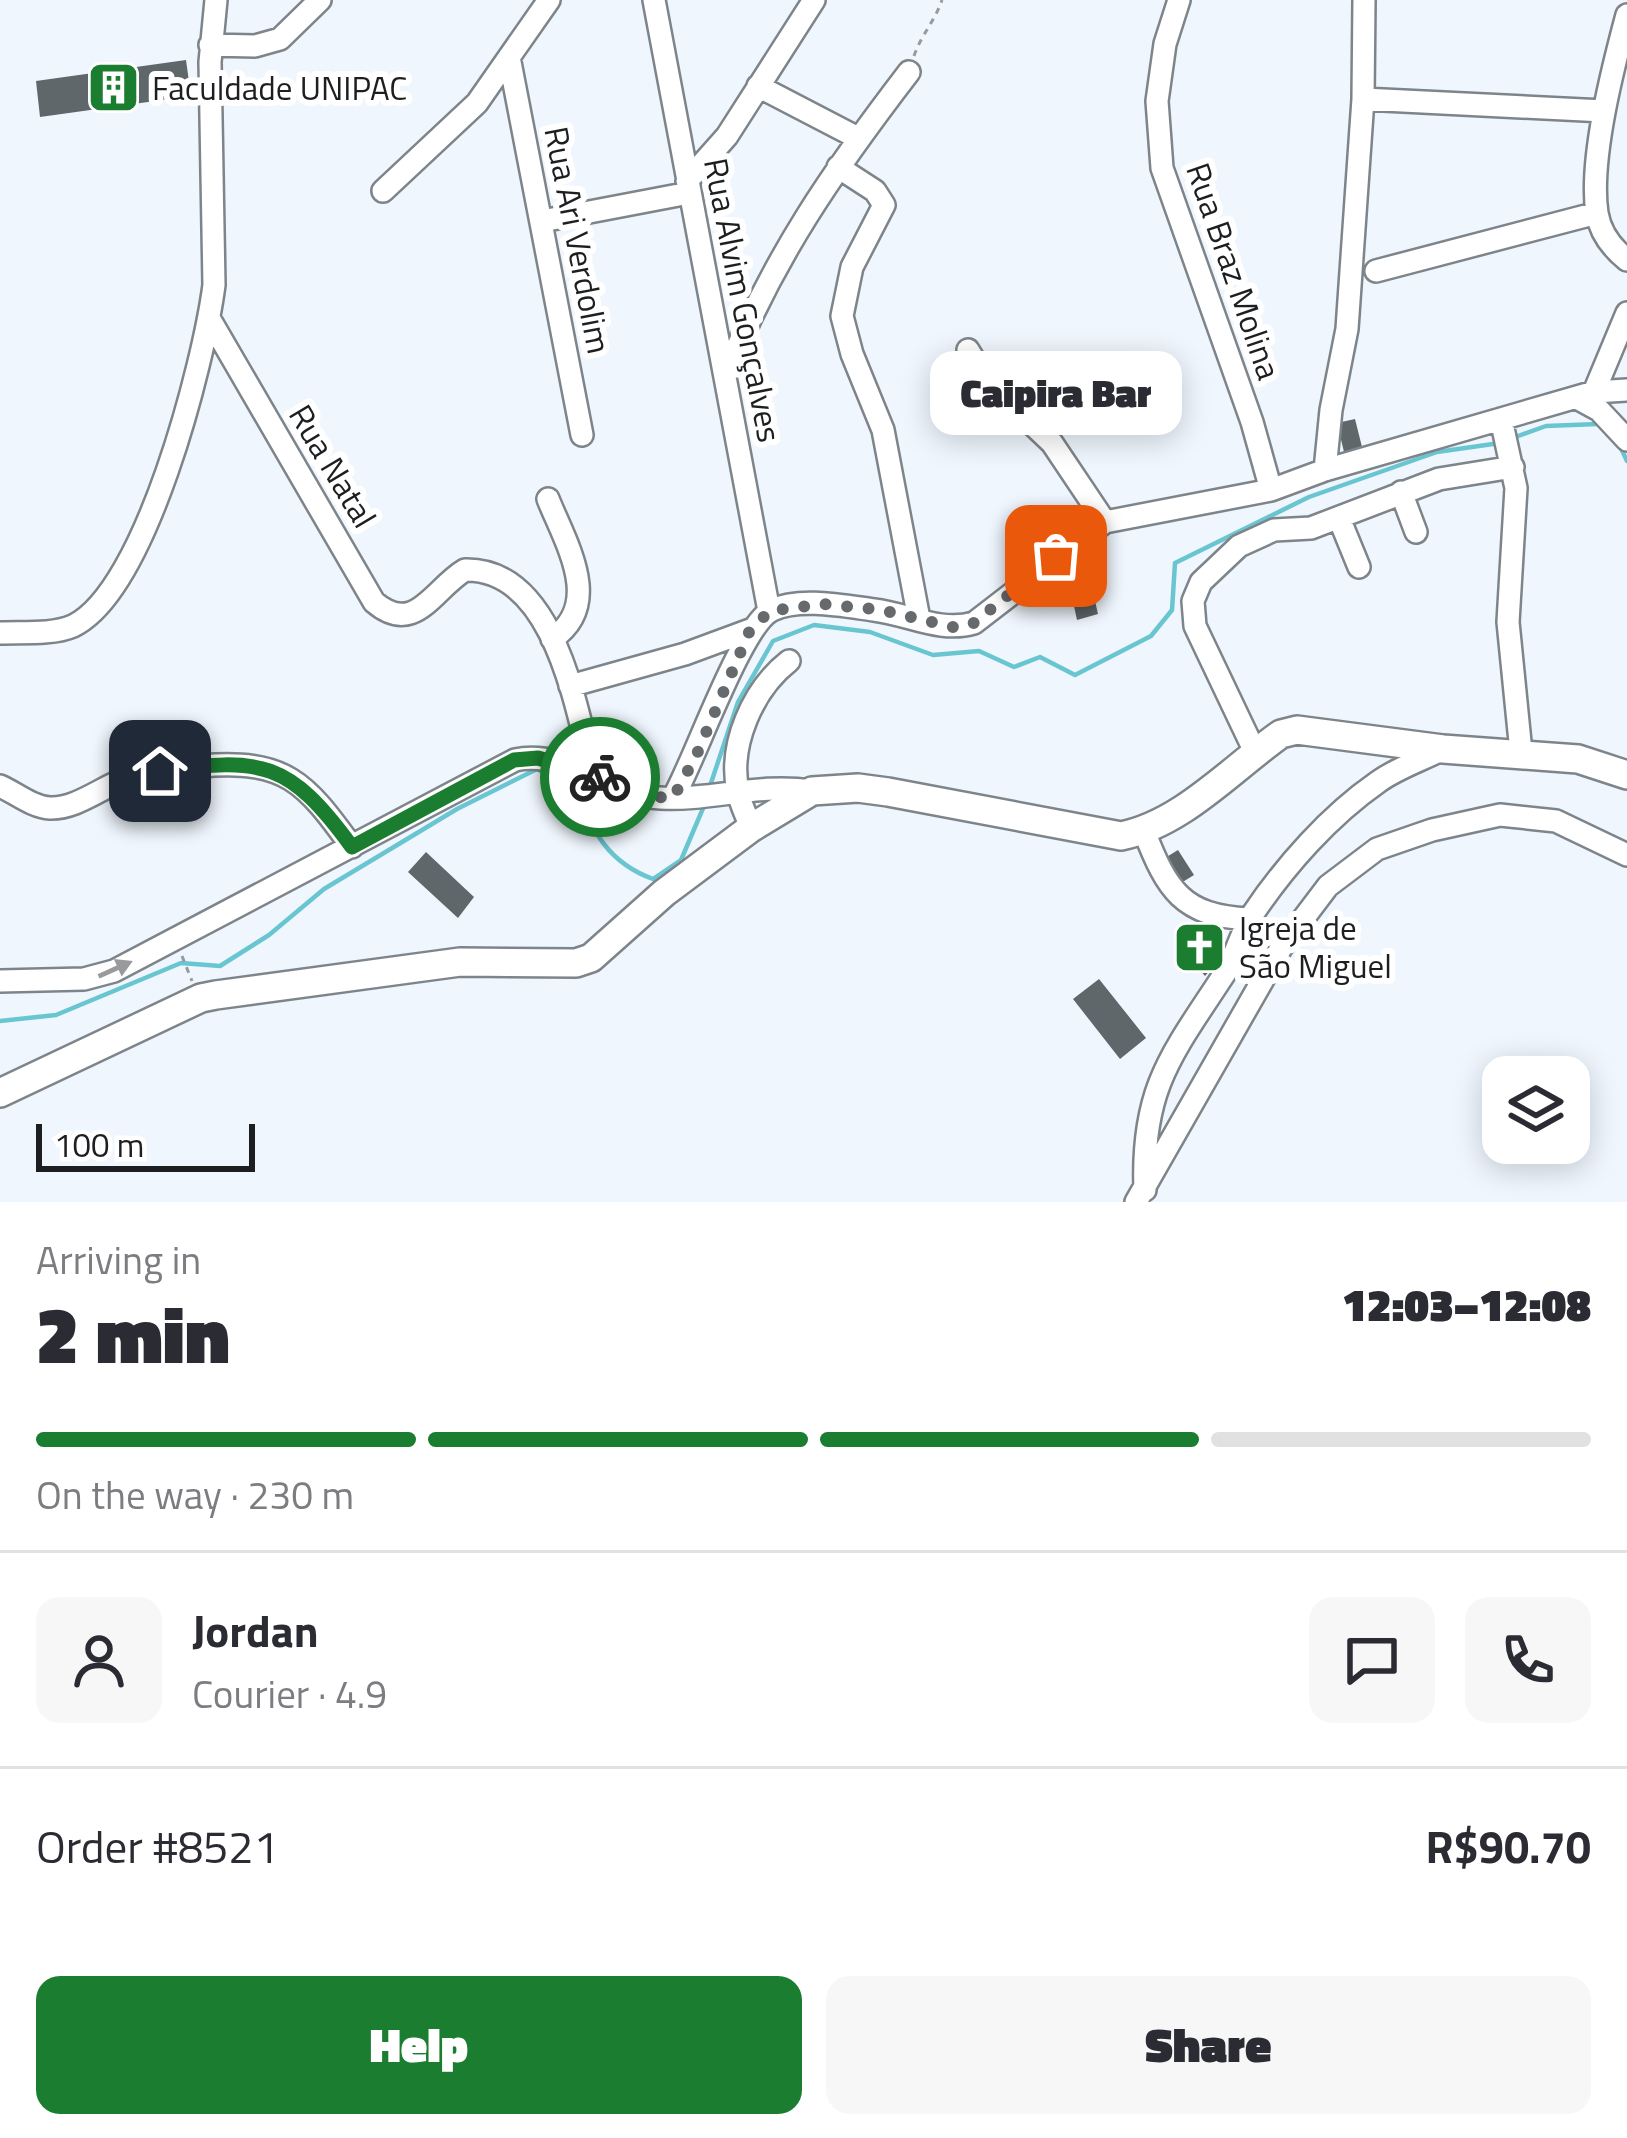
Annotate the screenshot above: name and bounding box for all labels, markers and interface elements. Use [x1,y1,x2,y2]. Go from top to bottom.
building icon: Faculdade UNIPAC [85,60,141,116]
place label: Faculdade UNIPAC [152,63,407,113]
street label: Rua Ari Verdolim [531,122,625,358]
street label: Rua Alvim Gonçalves [691,154,795,446]
street label: Rua Braz Molina [1174,156,1294,386]
callout: Caipira Bar [930,352,1182,436]
text: Caipira Bar [961,363,1151,422]
street label: Rua Natal [277,395,389,537]
pin [1005,505,1107,607]
icon: bag [1023,523,1089,589]
courier [540,717,660,837]
pin [109,720,211,822]
icon: home [127,738,193,804]
icon: bike [567,744,633,810]
place label: Igreja de São Miguel [1239,903,1392,991]
church icon: Igreja de São Miguel [1172,919,1228,975]
one-way arrow [98,958,133,978]
map controls [1482,1056,1590,1164]
button: layers [1482,1056,1590,1164]
scale bar [36,1118,255,1171]
text: 100 m [54,1120,144,1170]
text: Arriving in [36,1230,201,1289]
text: 12:03–12:08 [1342,1270,1591,1338]
text: 2 min [36,1275,230,1393]
text: On the way · 230 m [36,1465,354,1524]
text: Jordan [192,1596,319,1664]
button: person [36,1597,162,1723]
button: chat [1309,1597,1435,1723]
button: phone [1465,1597,1591,1723]
text: Courier · 4.9 [192,1664,387,1723]
text: Order #8521 [36,1812,279,1880]
text: R$90.70 [1426,1812,1591,1880]
button: Help [36,1976,802,2114]
button: Share [826,1976,1591,2114]

